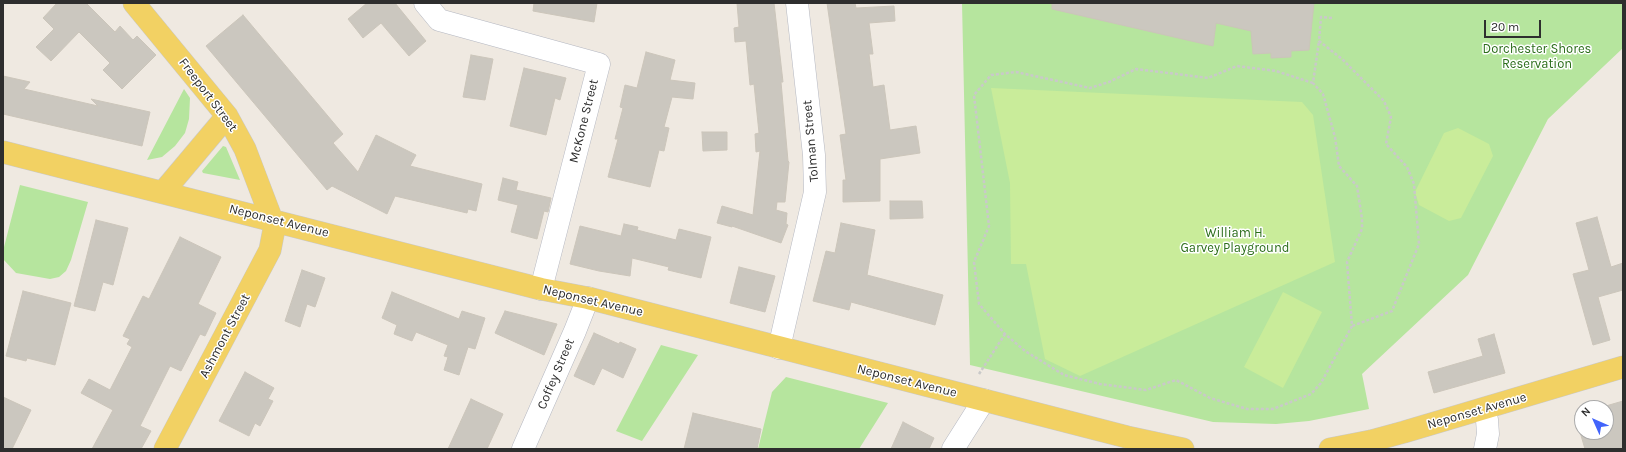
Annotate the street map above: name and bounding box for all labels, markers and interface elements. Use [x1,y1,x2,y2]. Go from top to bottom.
scale bar [1486,12,1543,38]
text: 20 m [1491,20,1519,34]
park label: Dorchester Shores Reservation [1483,41,1591,72]
street label: Freeport Street [175,55,241,135]
street label: McKone Street [566,77,602,165]
street label: Tolman Street [800,99,822,183]
street label: Neponset Avenue [227,201,331,241]
park label: William H. Garvey Playground [1180,225,1290,256]
street label: Neponset Avenue [541,282,645,320]
street label: Ashmont Street [196,291,254,381]
street label: Coffey Street [534,336,578,412]
street label: Neponset Avenue [855,361,959,401]
street label: Neponset Avenue [1426,389,1528,433]
north arrow [1574,400,1614,440]
text: N [1578,404,1593,419]

